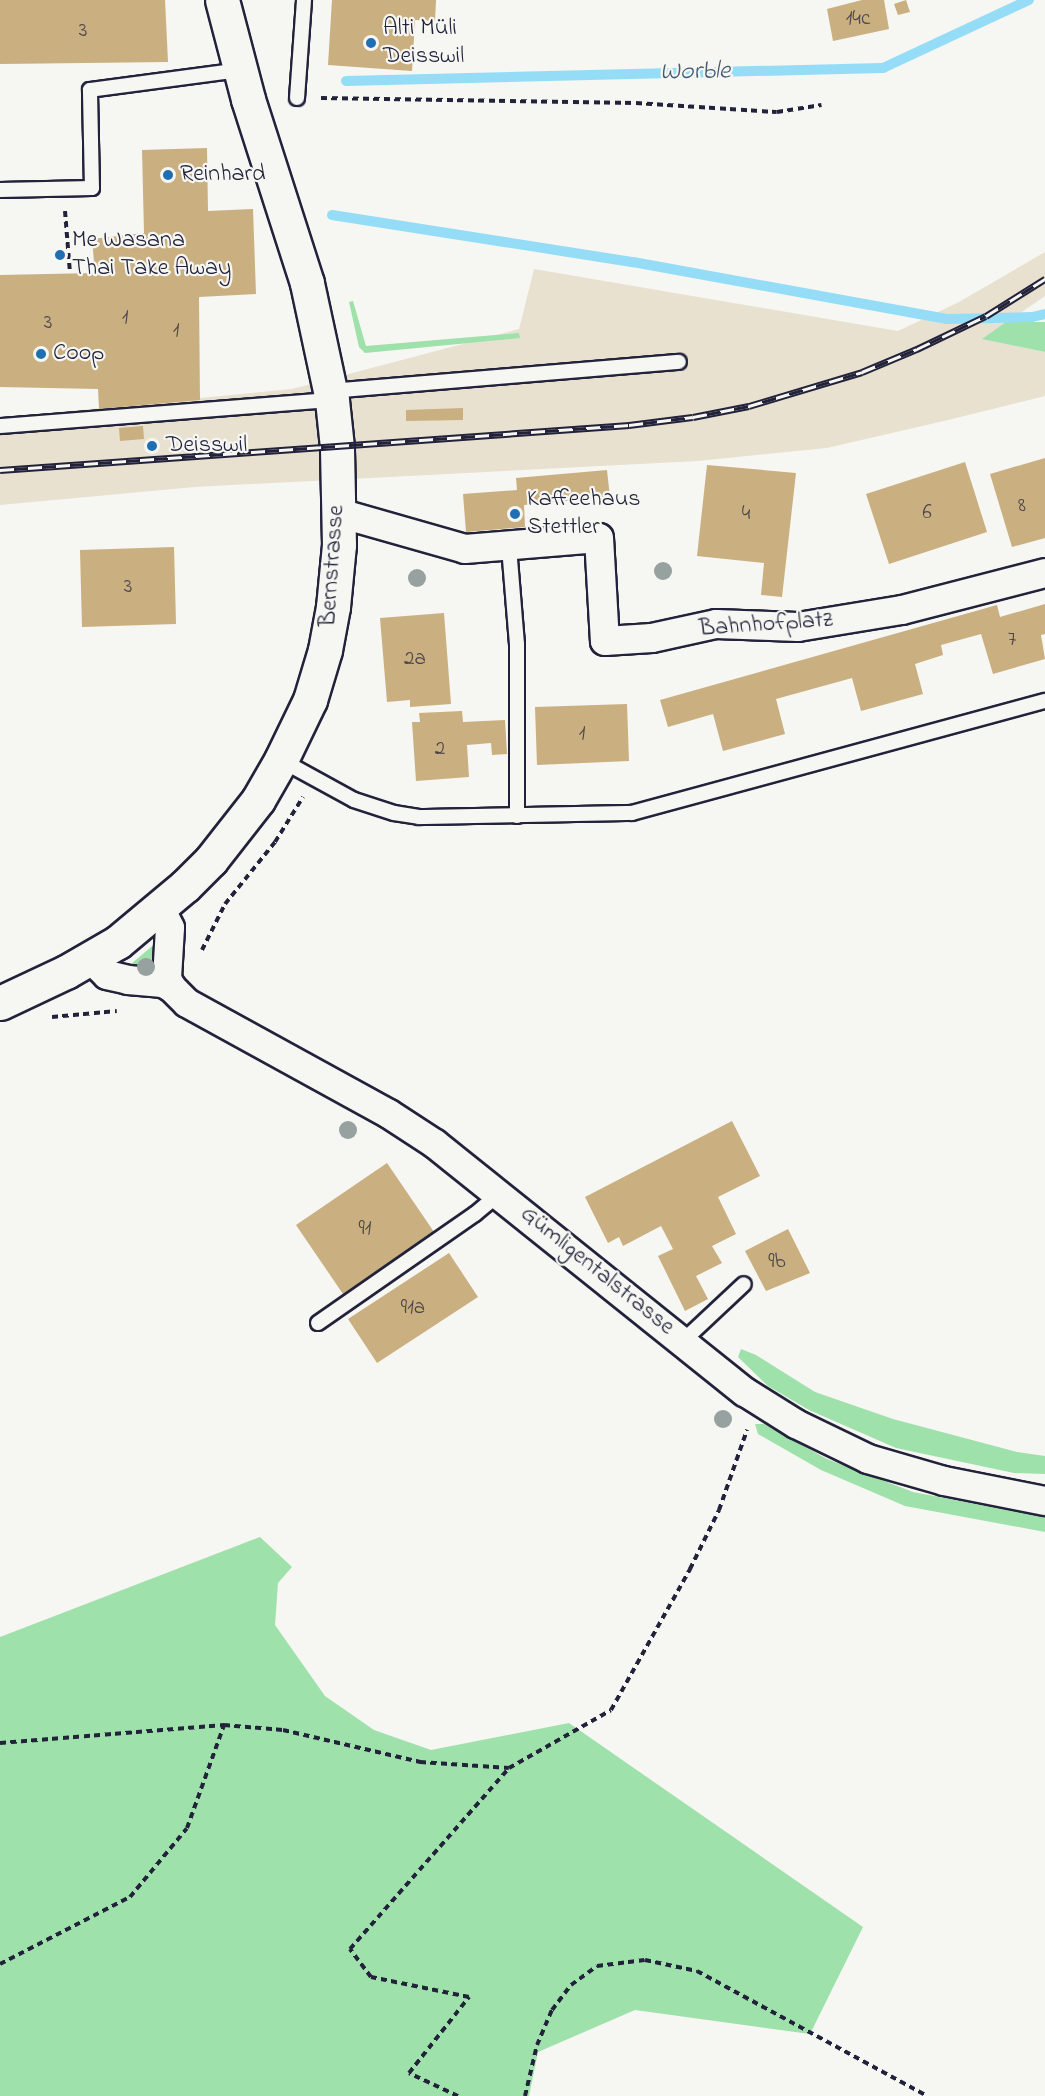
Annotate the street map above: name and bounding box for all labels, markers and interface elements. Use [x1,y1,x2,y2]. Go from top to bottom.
house number: 14c [846,6,870,32]
place label: Alti Müli Deisswil [383,15,464,71]
house number: 3 [79,18,87,44]
marker: Alti Müli Deisswil [364,36,378,50]
water label: Worble [659,57,731,89]
place label: Reinhard [180,161,265,189]
marker: Reinhard [161,168,175,182]
place label: Me Wasana Thai Take Away [72,227,231,283]
marker: Me Wasana Thai Take Away [53,248,67,262]
house number: 1 [122,305,128,331]
house number: 3 [44,310,52,336]
house number: 1 [173,318,179,344]
place label: Coop [53,340,104,368]
marker: Coop [34,347,48,361]
place label: Deisswil [166,432,247,460]
marker: Deisswil [143,437,161,455]
place label: Kaffeehaus Stettler [527,486,641,542]
house number: 8 [1018,493,1026,519]
house number: 6 [922,500,932,526]
house number: 4 [742,501,750,527]
street label: Bernstrasse [314,504,352,628]
marker: Kaffeehaus Stettler [508,507,522,521]
house number: 3 [124,574,132,600]
street label: Bahnhofplatz [698,606,834,644]
house number: 7 [1008,627,1016,653]
house number: 2a [404,646,426,672]
house number: 1 [579,721,585,747]
house number: 2 [435,736,445,762]
street label: Gümligentalstrasse [514,1200,680,1342]
house number: 91 [359,1216,371,1242]
house number: 9b [768,1249,786,1275]
house number: 91a [401,1295,425,1321]

